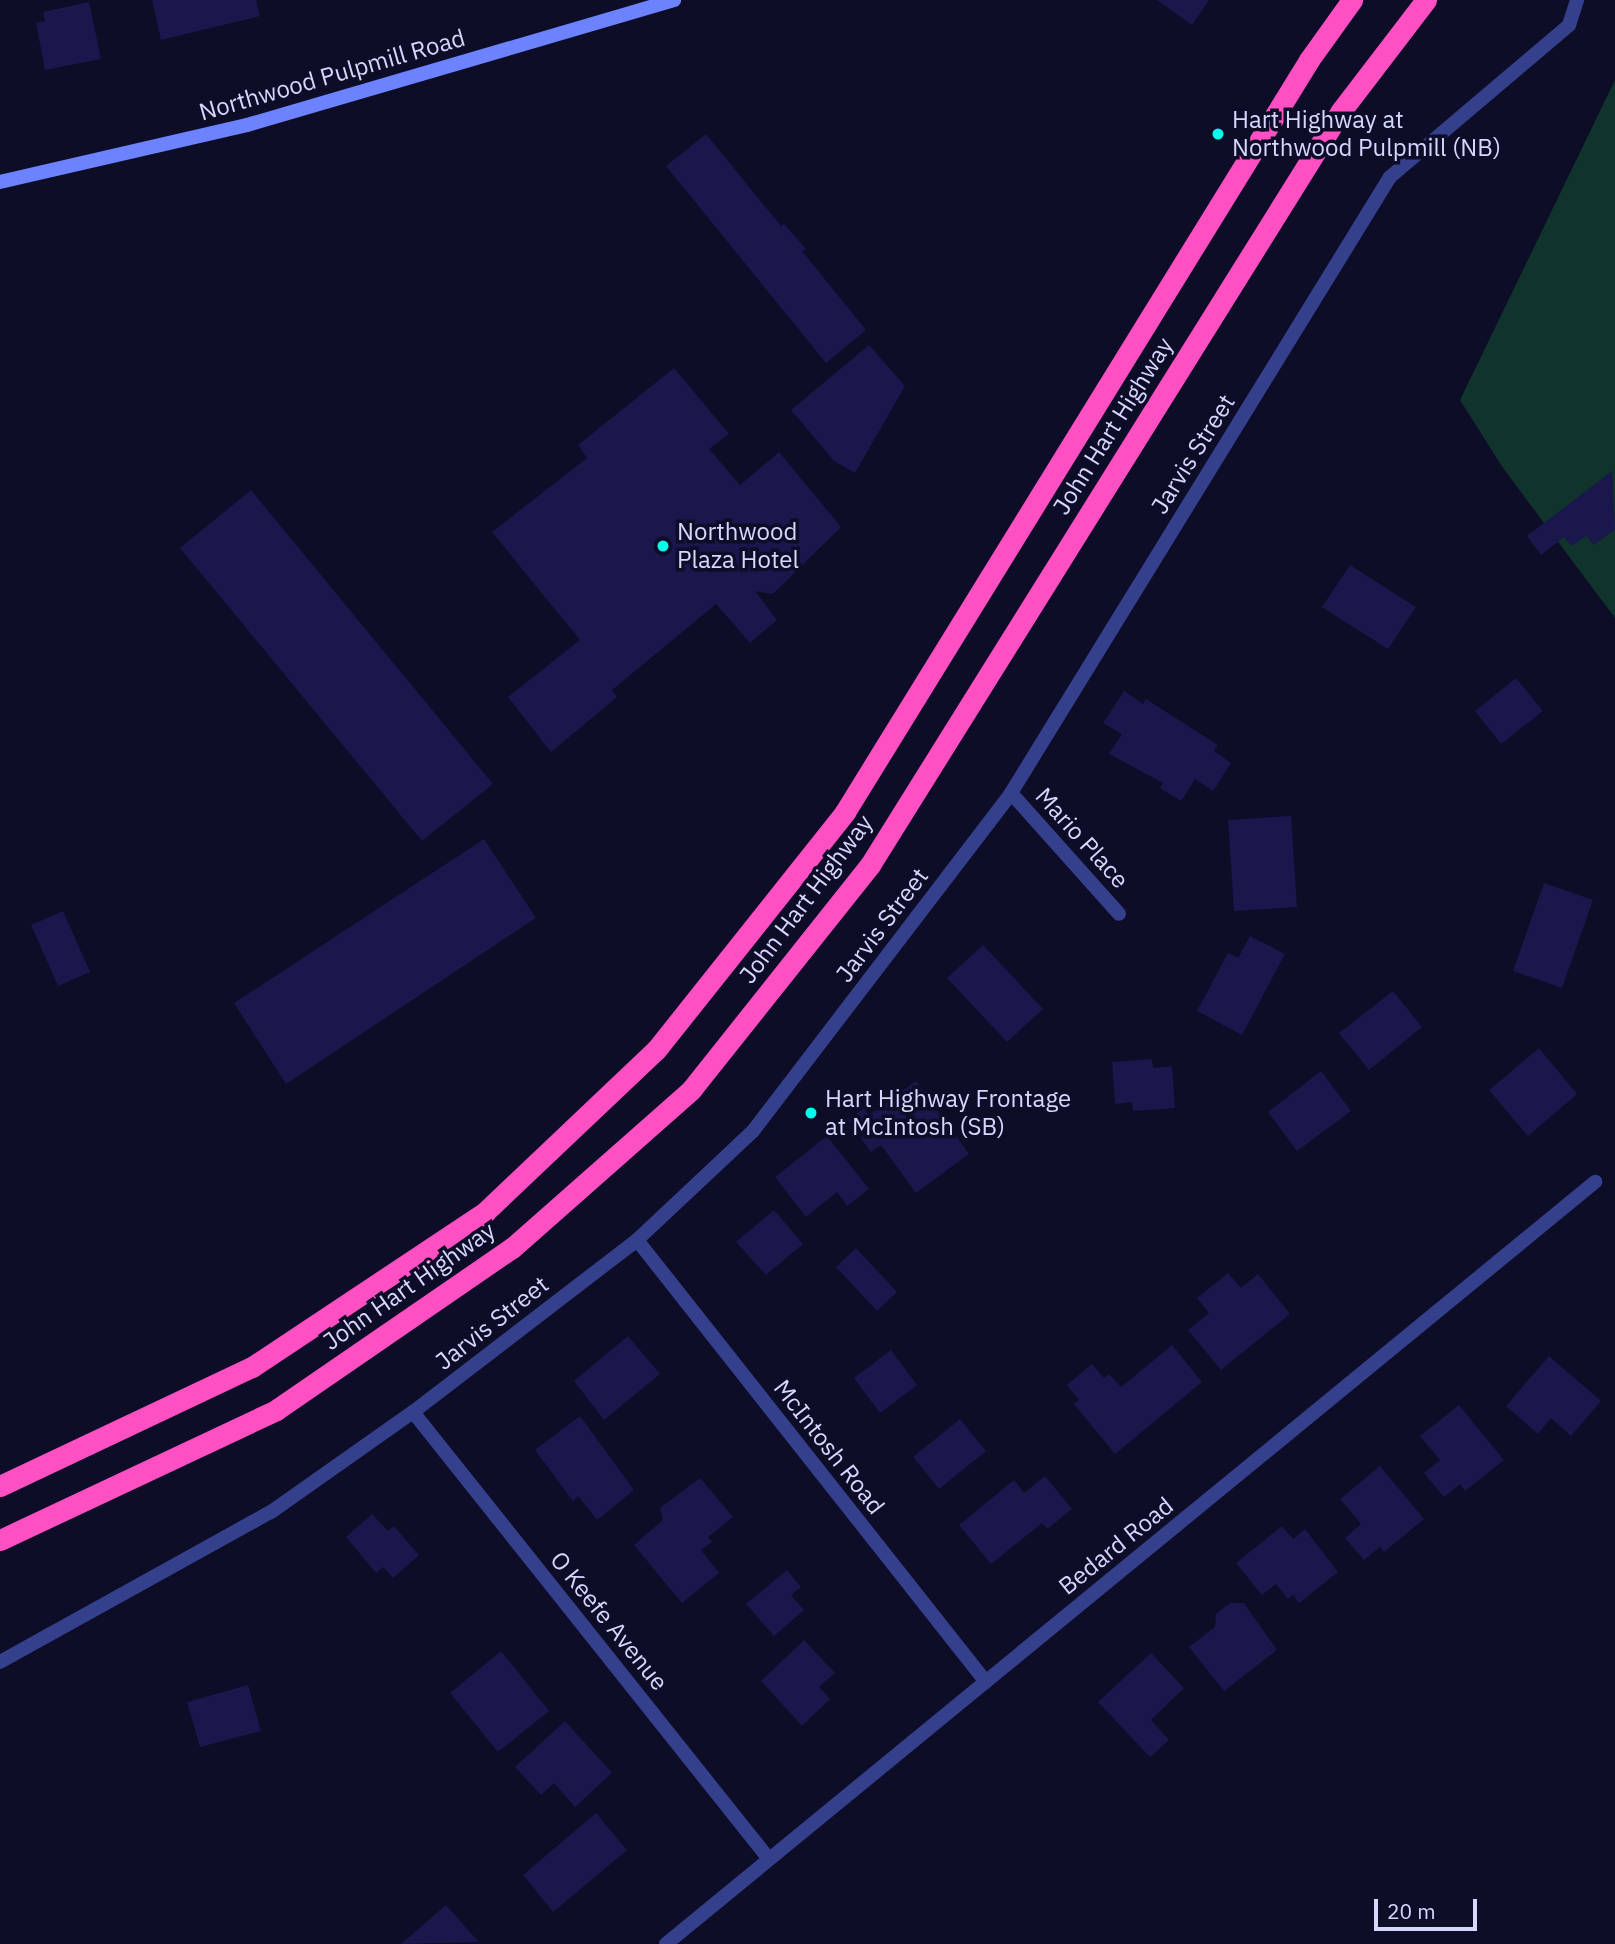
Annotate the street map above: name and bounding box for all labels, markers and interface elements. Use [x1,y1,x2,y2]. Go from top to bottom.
street label: Northwood Pulpmill Road [196,23,468,127]
place label: Hart Highway at Northwood Pulpmill (NB) [1232,106,1501,162]
marker: Hart Highway at Northwood Pulpmill (NB) [1210,126,1226,142]
street label: John Hart Highway [1047,332,1179,520]
street label: Jarvis Street [1145,389,1241,519]
place label: Northwood Plaza Hotel [677,518,799,574]
marker: Northwood Plaza Hotel [655,538,671,554]
street label: Mario Place [1029,782,1135,894]
street label: John Hart Highway [733,809,879,989]
street label: Jarvis Street [830,862,934,988]
place label: Hart Highway Frontage at McIntosh (SB) [825,1085,1071,1141]
marker: Hart Highway Frontage at McIntosh (SB) [803,1105,819,1121]
street label: John Hart Highway [317,1216,501,1356]
street label: Jarvis Street [430,1270,554,1376]
street label: McIntosh Road [768,1374,890,1520]
street label: Bedard Road [1053,1491,1179,1601]
street label: O Keefe Avenue [544,1546,674,1696]
scale bar [1377,1884,1480,1928]
text: 20 m [1387,1897,1436,1925]

